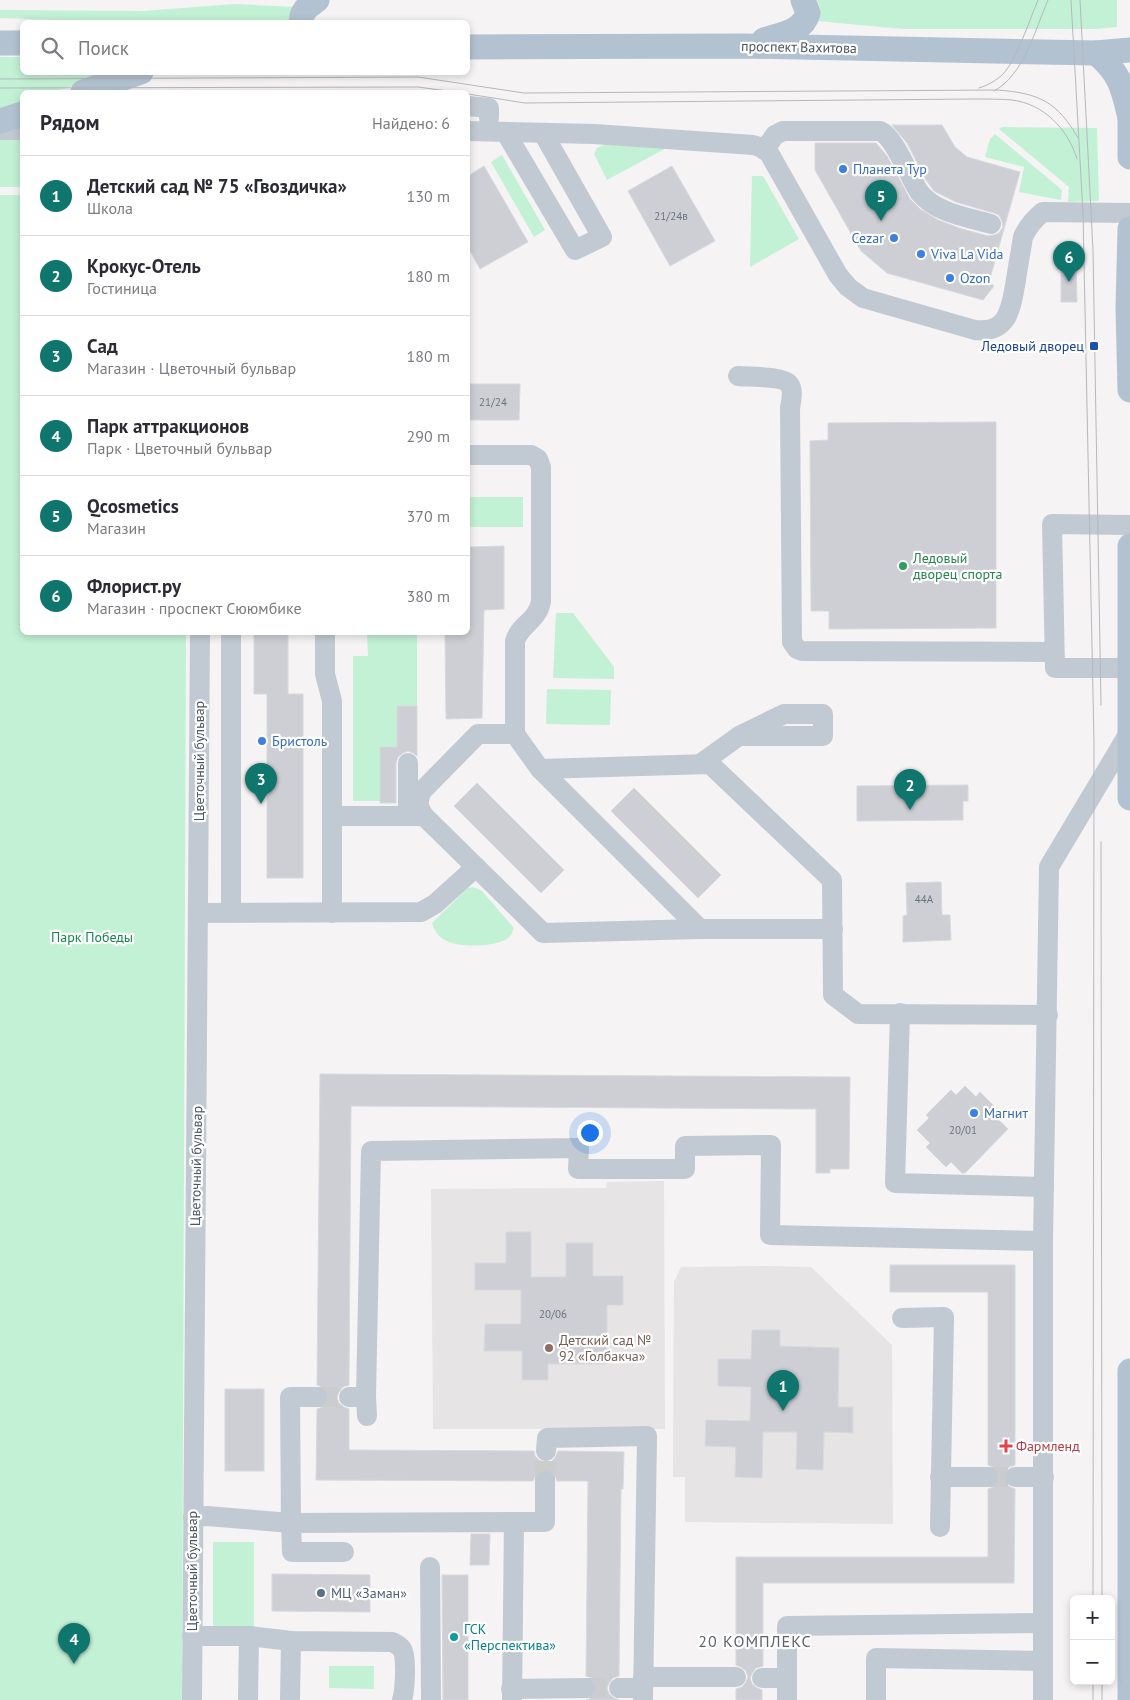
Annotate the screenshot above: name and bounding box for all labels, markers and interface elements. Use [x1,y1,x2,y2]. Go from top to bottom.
search box [20,20,470,75]
icon: search [38,34,66,62]
text: Поиск [78,36,129,60]
street label: проспект Вахитова [741,37,857,57]
text: Рядом [40,109,99,136]
text: Найдено: 6 [372,113,450,133]
place label: Планета Тур [853,160,927,178]
marker: Планета Тур [837,163,849,175]
text: Детский сад № 75 «Гвоздичка» [87,174,347,198]
pin: 5 [865,180,897,221]
text: 1 [51,186,61,206]
text: 130 m [407,186,450,206]
text: Школа [87,198,133,218]
house number: 21/24в [654,209,688,223]
place label: Cezar [852,229,884,247]
marker: Cezar [888,232,900,244]
pin: 6 [1053,241,1085,282]
place label: Viva La Vida [930,245,1004,263]
marker: Viva La Vida [915,248,927,260]
text: Крокус-Отель [87,254,201,278]
text: 2 [51,266,61,286]
text: 180 m [407,266,450,286]
place label: Ozon [960,269,990,287]
marker: Ozon [944,272,956,284]
text: Гостиница [87,278,157,298]
text: Сад [87,334,118,358]
place label: Ледовый дворец [980,337,1084,355]
marker: Ледовый дворец [1088,340,1100,352]
text: 3 [51,346,61,366]
text: 180 m [407,346,450,366]
text: Магазин · Цветочный бульвар [87,358,296,378]
house number: 21/24 [479,395,507,409]
text: Парк аттракционов [87,414,249,438]
text: 4 [51,426,61,446]
text: 290 m [407,426,450,446]
text: Парк · Цветочный бульвар [87,438,272,458]
text: Qcosmetics [87,494,179,518]
text: 5 [51,506,61,526]
text: 370 m [407,506,450,526]
text: Магазин [87,518,146,538]
place label: Ледовый дворец спорта [912,549,1002,583]
marker: Ледовый дворец спорта [897,560,909,572]
text: Флорист.ру [87,574,181,598]
text: 6 [51,586,61,606]
text: 380 m [407,586,450,606]
text: Магазин · проспект Сююмбике [87,598,302,618]
street label: Цветочный бульвар [190,701,208,821]
place label: Бристоль [272,732,328,750]
marker: Бристоль [256,735,268,747]
pin: 3 [245,763,277,804]
pin: 2 [894,769,926,810]
house number: 44А [915,892,934,906]
park label: Парк Победы [51,928,133,946]
place label: Магнит [984,1104,1028,1122]
street label: Цветочный бульвар [186,1106,206,1226]
marker: Магнит [968,1107,980,1119]
your location [577,1120,603,1146]
house number: 20/01 [949,1123,977,1137]
house number: 20/06 [539,1307,567,1321]
place label: Детский сад № 92 «Голбакча» [559,1331,651,1365]
marker: Детский сад № 92 «Голбакча» [543,1342,555,1354]
pin: 1 [767,1370,799,1411]
place label: Фармленд [1016,1437,1080,1455]
marker: Фармленд [1000,1440,1012,1452]
street label: Цветочный бульвар [183,1511,201,1631]
place label: МЦ «Заман» [331,1584,407,1602]
marker: МЦ «Заман» [315,1587,327,1599]
map controls [1070,1595,1115,1685]
button: + [1070,1595,1115,1640]
place label: ГСК «Перспектива» [464,1620,556,1654]
pin: 4 [58,1623,90,1664]
marker: ГСК «Перспектива» [448,1631,460,1643]
district label: 20 КОМПЛЕКС [698,1631,812,1651]
button: − [1070,1640,1115,1685]

